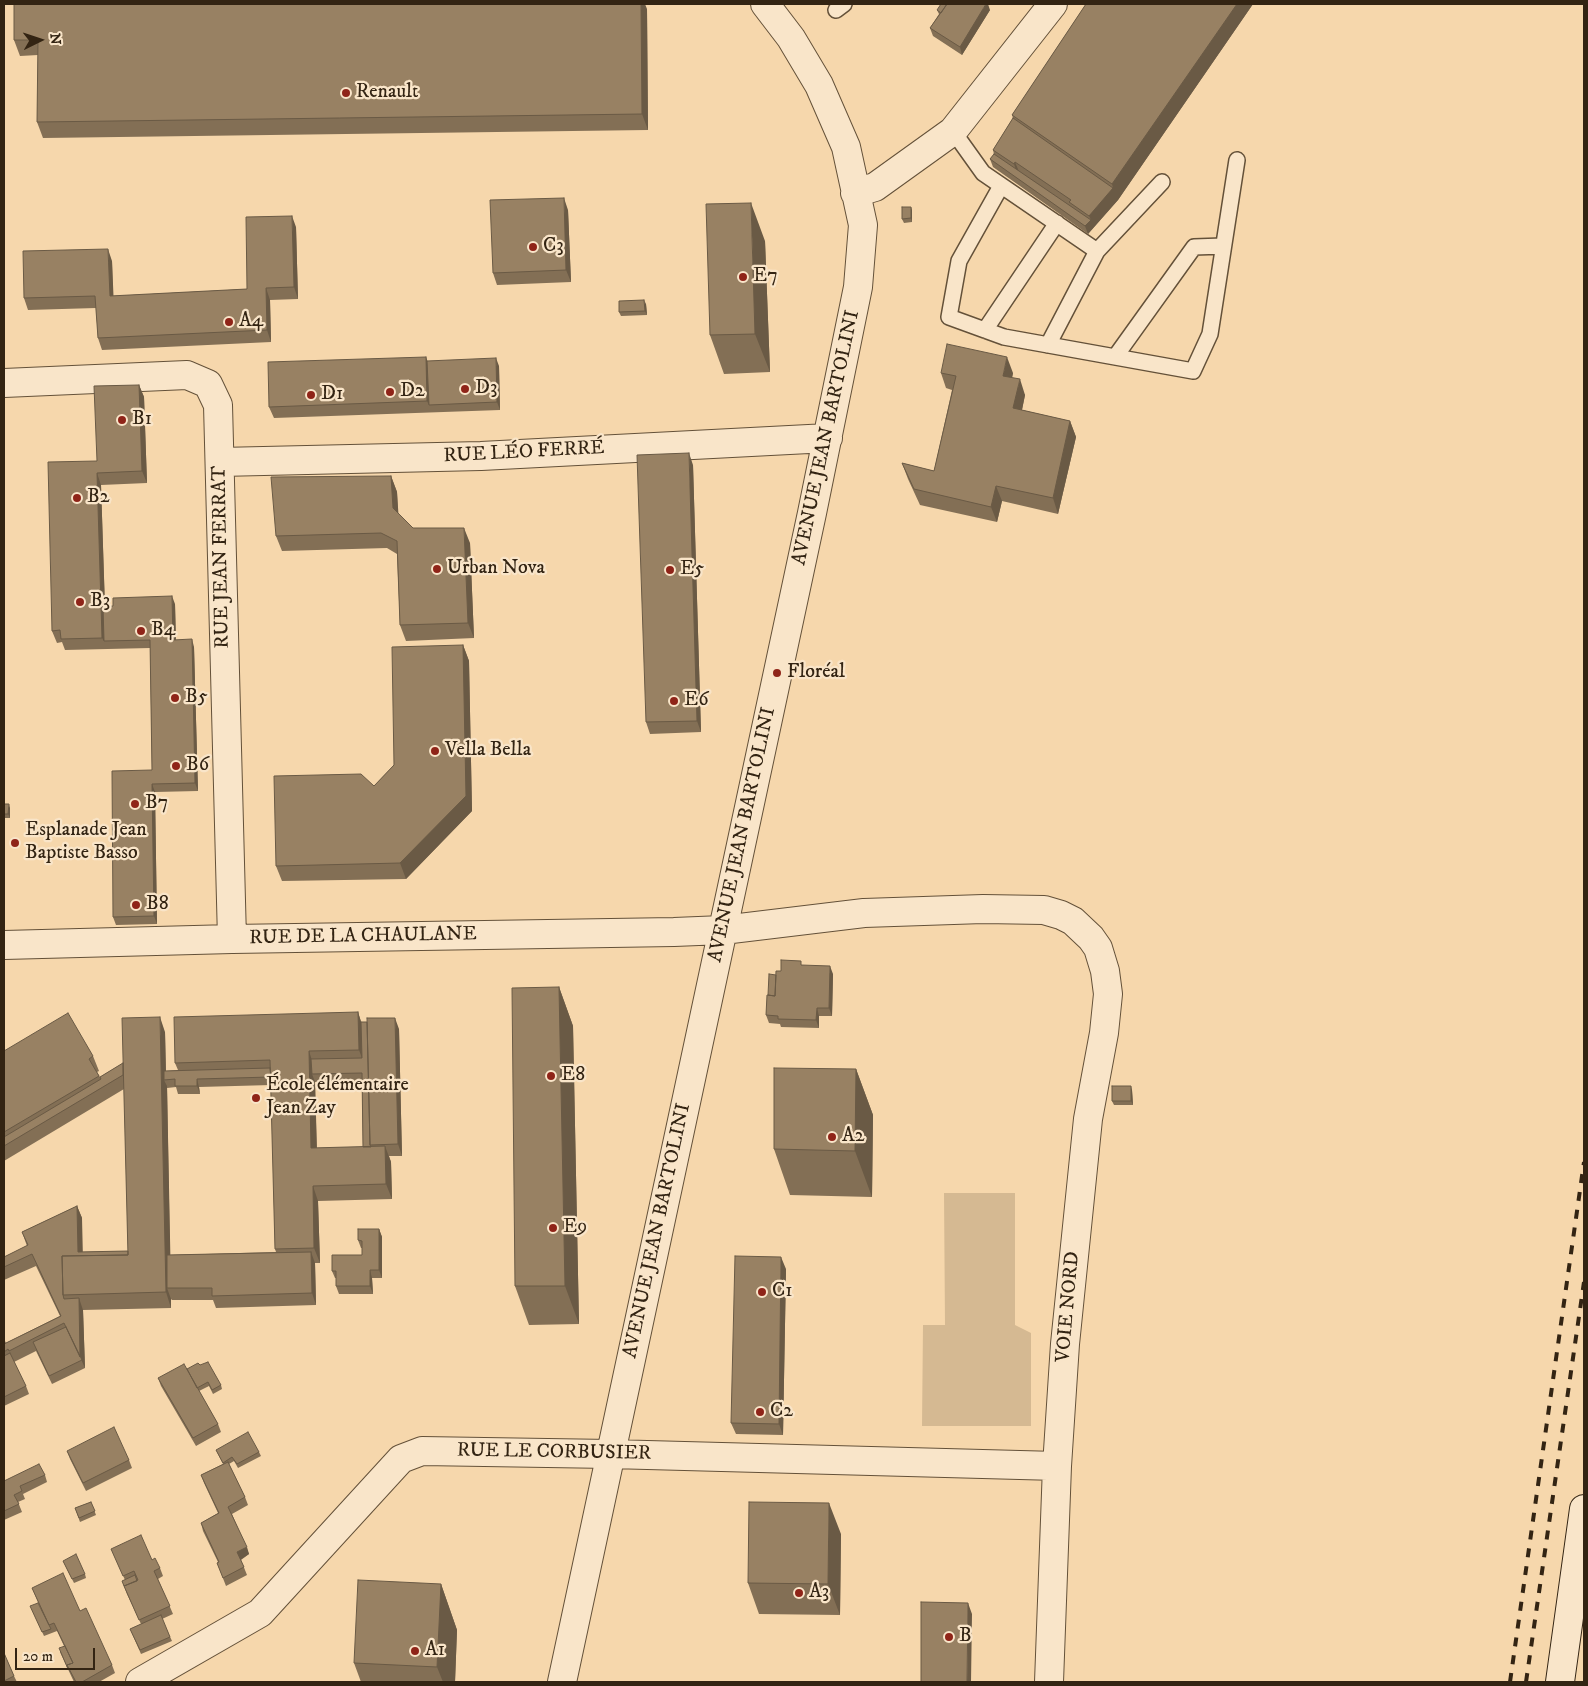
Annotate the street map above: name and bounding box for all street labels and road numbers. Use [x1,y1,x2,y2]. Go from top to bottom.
street label: AVENUE JEAN BARTOLINI [788,308,866,568]
street label: RUE LÉO FERRÉ [443,437,605,469]
street label: RUE JEAN FERRAT [208,465,236,649]
street label: AVENUE JEAN BARTOLINI [704,705,782,965]
street label: RUE DE LA CHAULANE [249,923,477,951]
street label: AVENUE JEAN BARTOLINI [619,1101,697,1361]
street label: VOIE NORD [1052,1251,1086,1363]
street label: RUE LE CORBUSIER [457,1439,651,1467]

